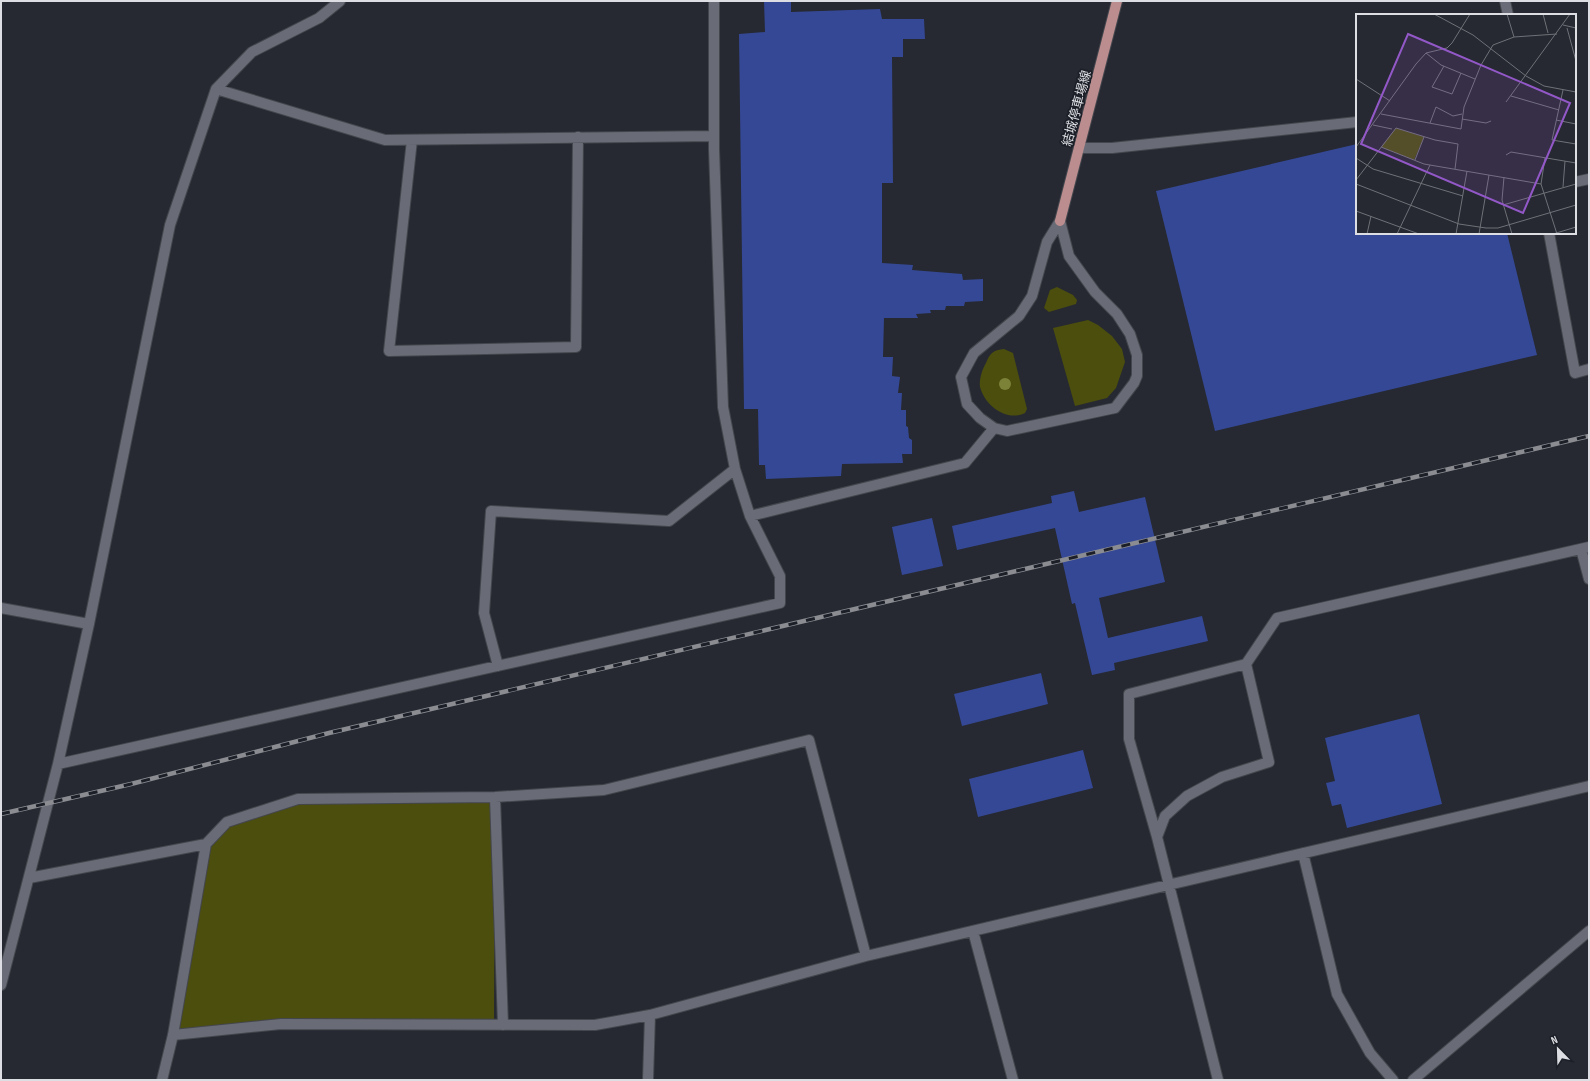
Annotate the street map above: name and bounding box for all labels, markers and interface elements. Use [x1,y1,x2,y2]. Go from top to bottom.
inset map [1356,14,1576,234]
street label: 結城停車場線 [1059,69,1095,148]
north arrow [1538,1029,1578,1069]
text: N [1549,1033,1560,1047]

